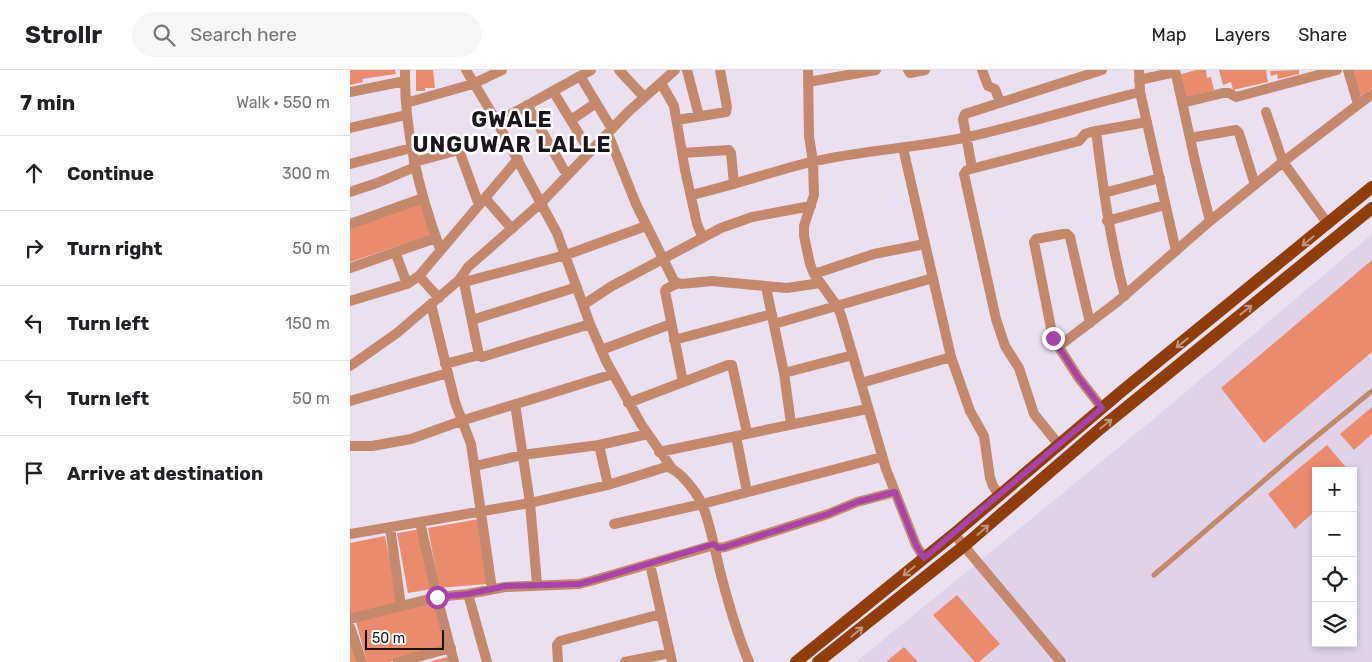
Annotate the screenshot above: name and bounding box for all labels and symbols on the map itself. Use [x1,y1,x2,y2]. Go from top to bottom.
district label: GWALE UNGUWAR LALLE [412,106,612,158]
one-way arrow [1302,235,1315,246]
one-way arrow [1239,305,1252,316]
route end [1042,327,1065,350]
one-way arrow [1175,338,1188,349]
one-way arrow [1099,418,1112,429]
one-way arrow [976,524,989,535]
one-way arrow [903,565,916,576]
route start [426,586,449,609]
one-way arrow [850,626,863,637]
scale bar [365,627,444,650]

